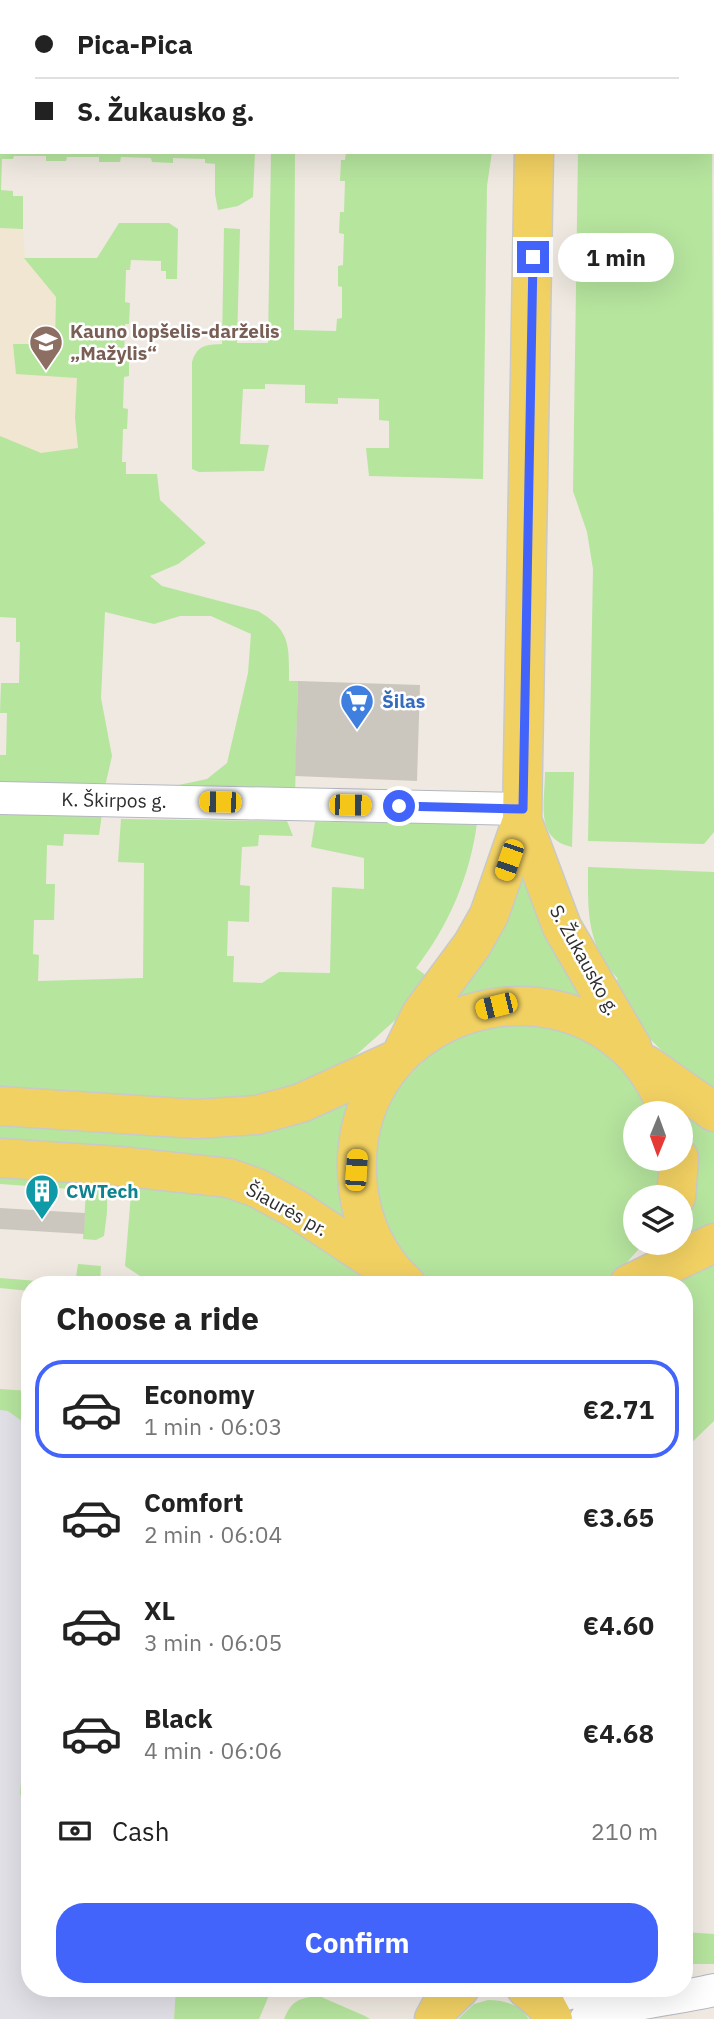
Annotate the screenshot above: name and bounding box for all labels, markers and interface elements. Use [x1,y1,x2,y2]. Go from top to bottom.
text: Pica-Pica [77,27,193,61]
text: S. Žukausko g. [77,94,255,128]
callout: 1 min [558,232,673,282]
route end [517,241,549,273]
text: 1 min [586,242,646,272]
place label: Kauno lopšelis-darželis „Mažylis“ [70,319,280,365]
school or university icon: Kauno lopšelis-darželis „Mažylis“ [27,323,65,372]
supermarket icon: Šilas [338,682,376,731]
place label: Šilas [382,689,425,713]
street label: K. Škirpos g. [61,787,167,813]
route start [383,790,415,822]
car [199,791,242,813]
car [329,794,372,816]
car [493,837,526,883]
street label: S. Žukausko g. [545,900,625,1020]
car [474,991,519,1021]
north arrow [623,1101,693,1171]
map controls [623,1101,693,1255]
car [345,1148,368,1192]
building icon: CWTech [23,1172,61,1221]
street label: Šiaurės pr. [242,1177,332,1241]
place label: CWTech [66,1179,139,1203]
button: layers [623,1185,693,1255]
text: Choose a ride [56,1297,259,1339]
text: Economy [144,1377,255,1411]
icon: car [60,1378,123,1441]
text: €2.71 [583,1392,654,1426]
text: 1 min · 06:03 [144,1411,282,1441]
text: Comfort [144,1485,243,1519]
icon: car [60,1486,123,1549]
text: €3.65 [583,1500,654,1534]
text: 2 min · 06:04 [144,1519,282,1549]
text: XL [144,1593,175,1627]
icon: car [60,1594,123,1657]
text: €4.60 [583,1608,654,1642]
text: 3 min · 06:05 [144,1627,282,1657]
text: Black [144,1701,212,1735]
icon: car [60,1702,123,1765]
text: €4.68 [583,1716,654,1750]
text: 4 min · 06:06 [144,1735,282,1765]
icon: cash [56,1812,94,1850]
text: Cash [112,1814,169,1848]
text: 210 m [591,1816,658,1846]
button: Confirm [56,1903,658,1983]

